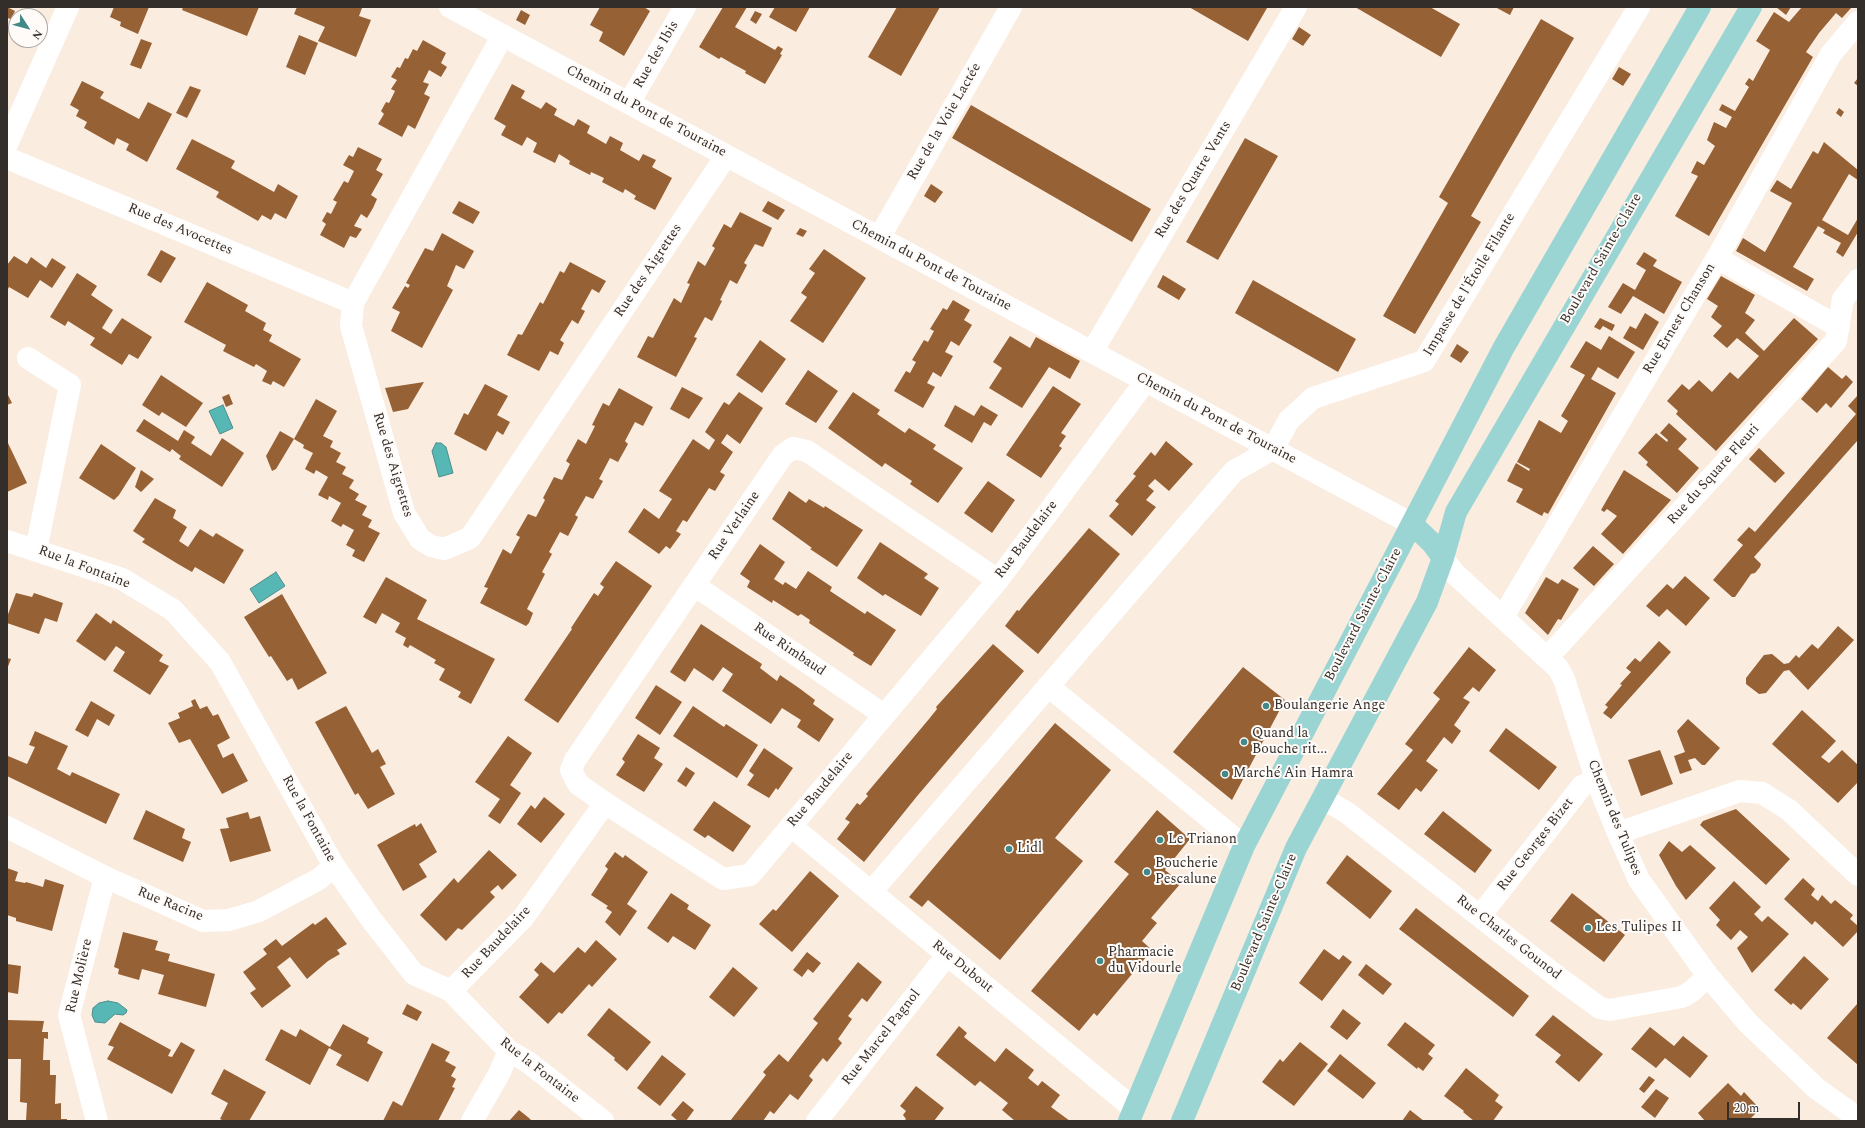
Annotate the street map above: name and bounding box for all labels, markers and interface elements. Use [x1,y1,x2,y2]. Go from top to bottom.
north arrow [8,8,48,48]
street label: Rue des Ibis [631,18,683,92]
text: N [28,26,47,43]
street label: Rue de la Voie Lactée [905,60,985,184]
street label: Chemin du Pont de Touraine [563,63,729,161]
street label: Rue des Quatre Vents [1152,118,1236,242]
street label: Boulevard Sainte-Claire [1558,191,1646,327]
street label: Rue des Avocettes [125,200,235,260]
street label: Impasse de l'Étoile Filante [1420,210,1520,360]
street label: Chemin du Pont de Touraine [848,217,1014,315]
street label: Rue des Aigrettes [612,221,686,321]
street label: Rue Ernest Chanson [1640,261,1720,377]
street label: Chemin du Pont de Touraine [1133,370,1299,468]
street label: Rue des Aigrettes [368,410,416,520]
street label: Rue du Square Fleuri [1664,421,1764,529]
street label: Rue Verlaine [706,488,764,564]
street label: Rue Baudelaire [992,498,1062,582]
street label: Rue la Fontaine [36,543,132,593]
street label: Boulevard Sainte-Claire [1322,546,1406,684]
street label: Rue Rimbaud [750,620,828,680]
place label: Boulangerie Ange [1274,698,1385,714]
marker: Boulangerie Ange [1261,701,1271,711]
place label: Quand la Bouche rit... [1252,726,1327,758]
marker: Quand la Bouche rit... [1239,737,1249,747]
street label: Rue Baudelaire [784,749,858,831]
street label: Chemin des Tulipes [1583,757,1645,879]
place label: Marché Ain Hamra [1233,766,1353,782]
marker: Marché Ain Hamra [1220,769,1230,779]
street label: Rue la Fontaine [277,773,339,865]
street label: Rue Georges Bizet [1494,795,1578,895]
place label: Le Trianon [1168,832,1237,848]
marker: Le Trianon [1155,835,1165,845]
place label: Lidl [1017,841,1042,857]
marker: Lidl [1004,844,1014,854]
street label: Boulevard Sainte-Claire [1228,852,1302,994]
place label: Boucherie Pescalune [1155,856,1218,888]
marker: Boucherie Pescalune [1142,867,1152,877]
street label: Rue Racine [135,884,205,926]
street label: Rue Charles Gounod [1452,892,1564,984]
street label: Rue Baudelaire [459,903,535,983]
place label: Les Tulipes II [1596,920,1682,936]
marker: Les Tulipes II [1583,923,1593,933]
street label: Rue Molière [63,937,97,1015]
street label: Rue Dubout [928,937,996,997]
place label: Pharmacie du Vidourle [1108,945,1182,978]
marker: Pharmacie du Vidourle [1095,956,1105,966]
street label: Rue Marcel Pagnol [839,987,925,1089]
street label: Rue la Fontaine [496,1035,582,1107]
scale bar [1729,1094,1802,1120]
text: 20 m [1734,1099,1759,1118]

